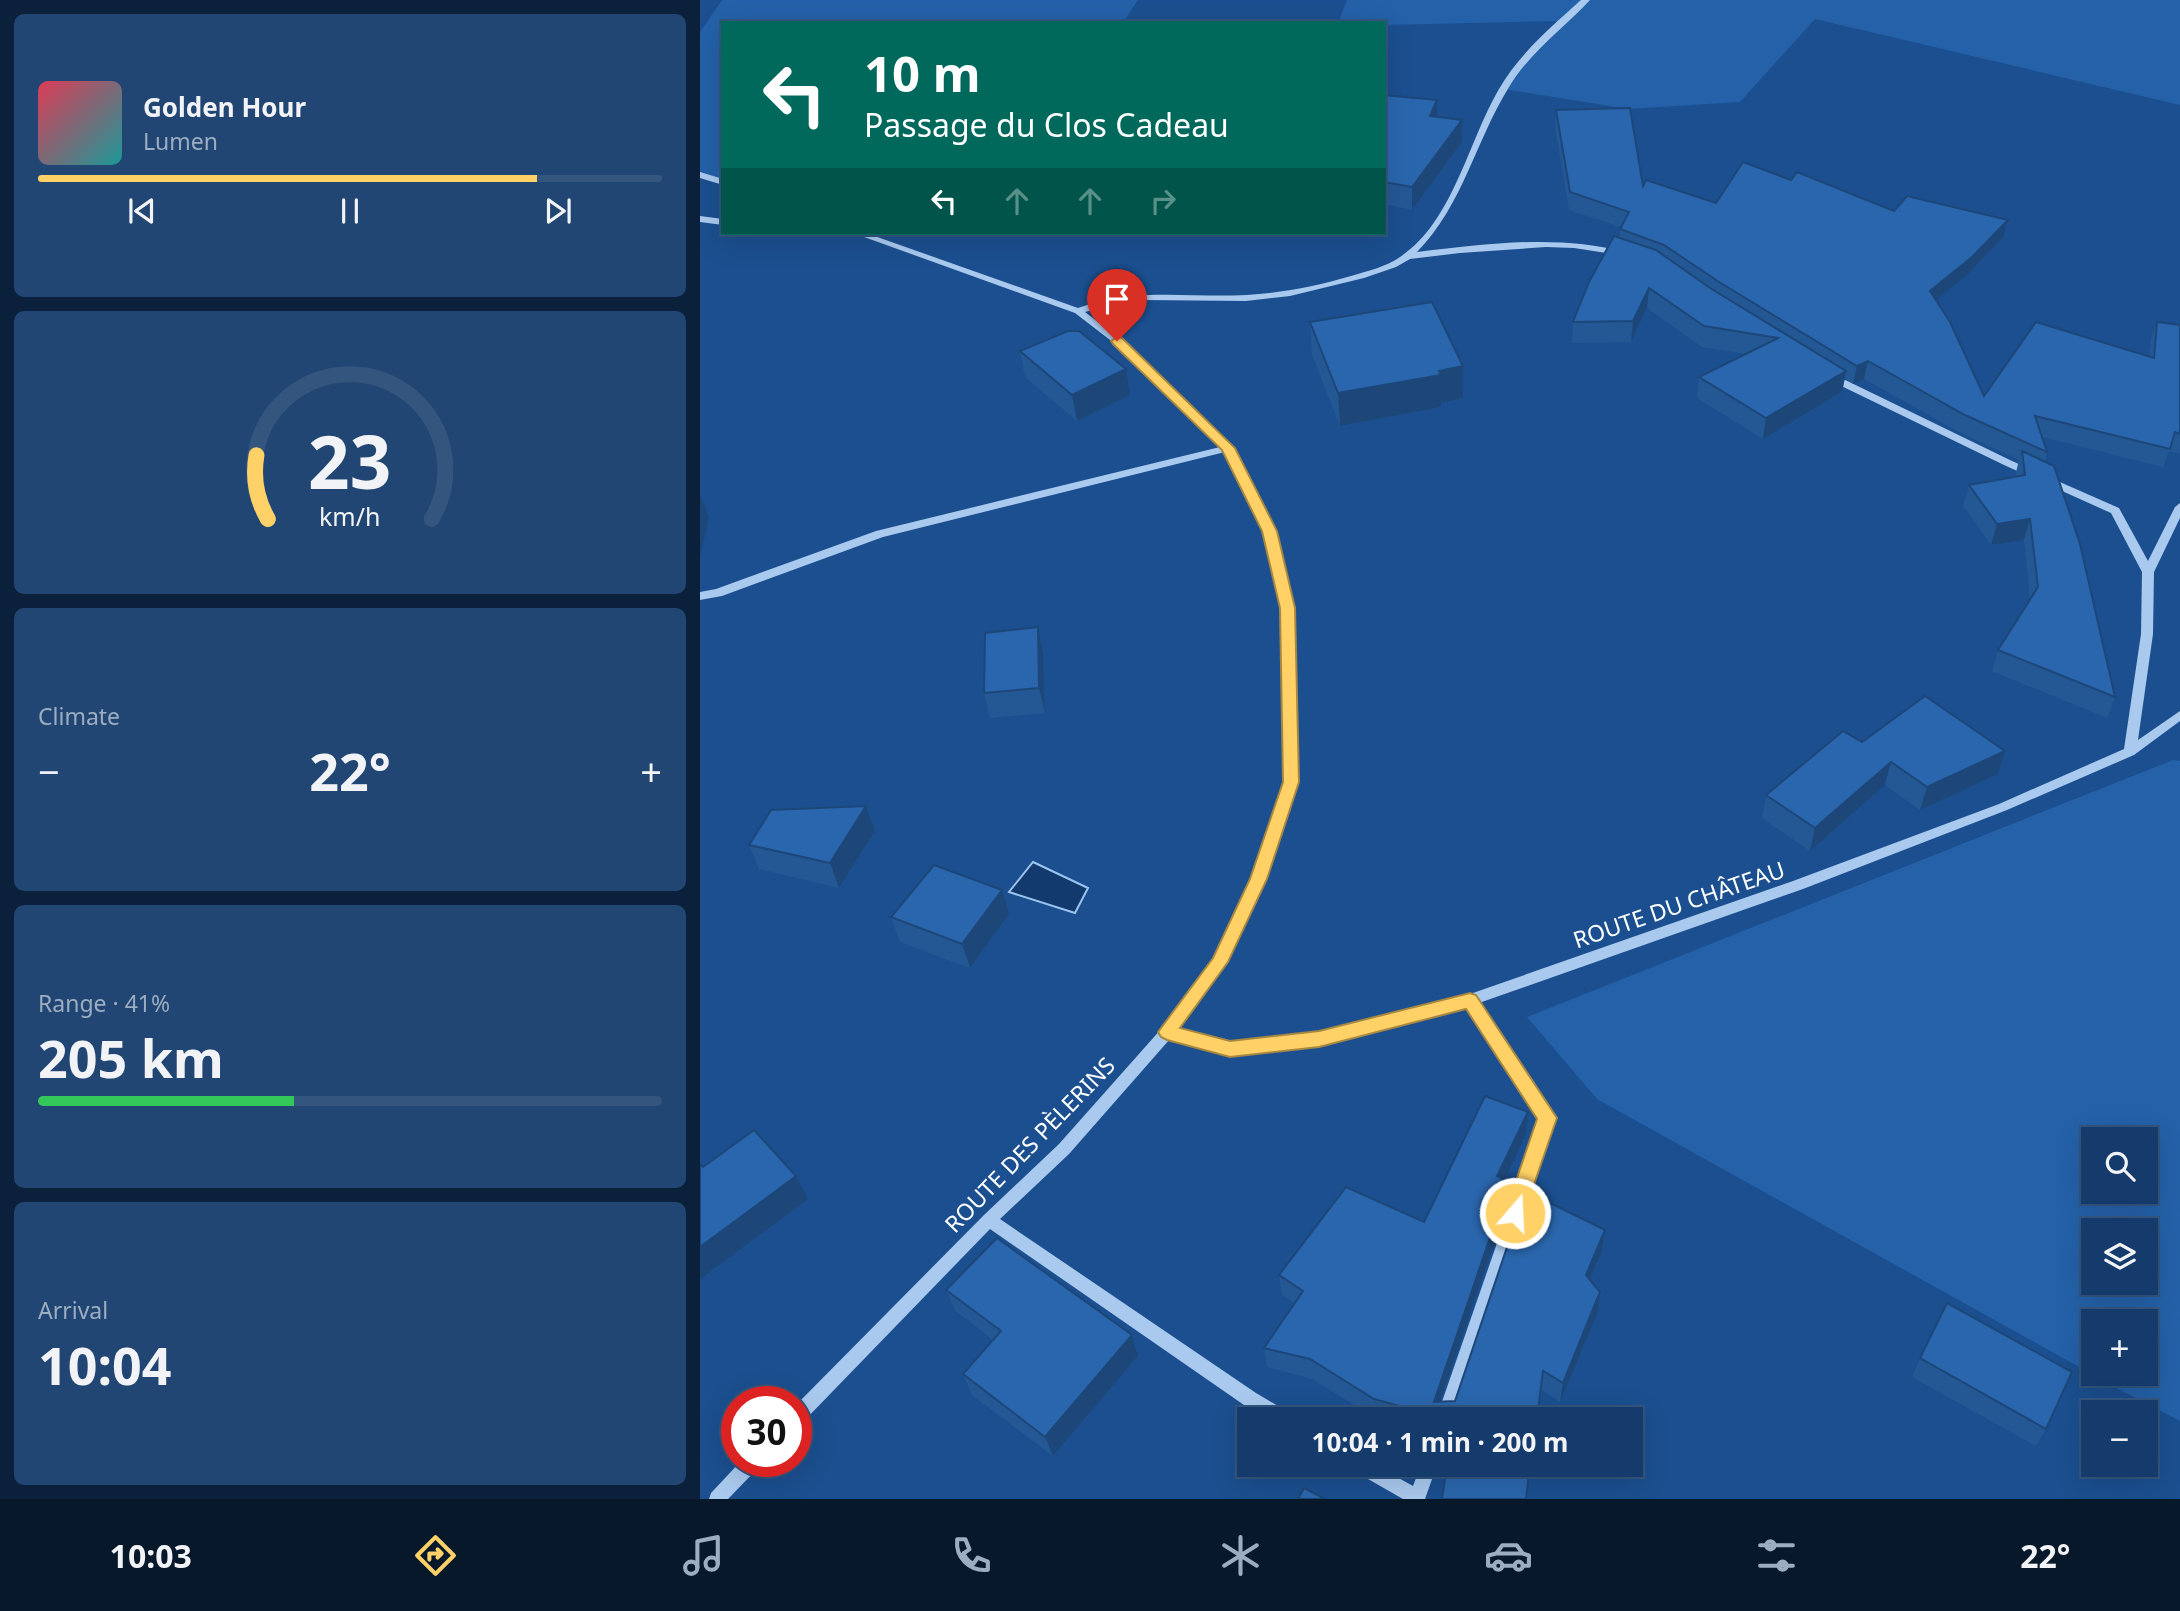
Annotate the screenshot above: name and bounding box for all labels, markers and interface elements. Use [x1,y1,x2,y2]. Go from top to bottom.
text: 10 m [864,40,981,106]
icon: left [749,49,840,140]
text: Golden Hour [143,89,306,125]
text: Passage du Clos Cadeau [864,103,1229,146]
text: Lumen [143,125,218,157]
icon: left [925,182,963,220]
icon: ahead [998,182,1036,220]
icon: ahead [1071,182,1109,220]
icon: right [1144,182,1182,220]
icon: previous [123,192,161,230]
icon: pause [331,192,369,230]
icon: next [539,192,577,230]
pin [1087,269,1147,341]
icon: arrive [1098,280,1136,318]
text: 23 [308,411,392,510]
text: km/h [319,498,381,532]
text: Climate [38,700,120,732]
text: 22° [309,735,391,806]
text: − [38,745,60,797]
text: + [640,745,662,797]
street label: ROUTE DU CHÂTEAU [1569,853,1789,955]
text: Range · 41% [38,987,170,1019]
text: 205 km [38,1022,224,1093]
street label: ROUTE DES PÈLERINS [937,1050,1122,1239]
map controls [2081,1127,2158,1477]
button: search [2081,1127,2158,1204]
position arrow [1478,1176,1552,1250]
button: layers [2081,1218,2158,1295]
text: Arrival [38,1294,108,1326]
button: + [2081,1309,2158,1386]
text: 10:04 [38,1329,172,1400]
speed limit sign: 30 [721,1386,812,1477]
button: − [2081,1400,2158,1477]
text: 10:04 · 1 min · 200 m [1312,1424,1568,1460]
icon: directions [411,1531,460,1580]
icon: music [679,1531,728,1580]
icon: phone [947,1531,996,1580]
icon: climate [1216,1531,1265,1580]
icon: car [1484,1531,1533,1580]
icon: filters [1752,1531,1801,1580]
text: 10:03 [110,1534,192,1577]
text: 22° [2020,1534,2070,1577]

